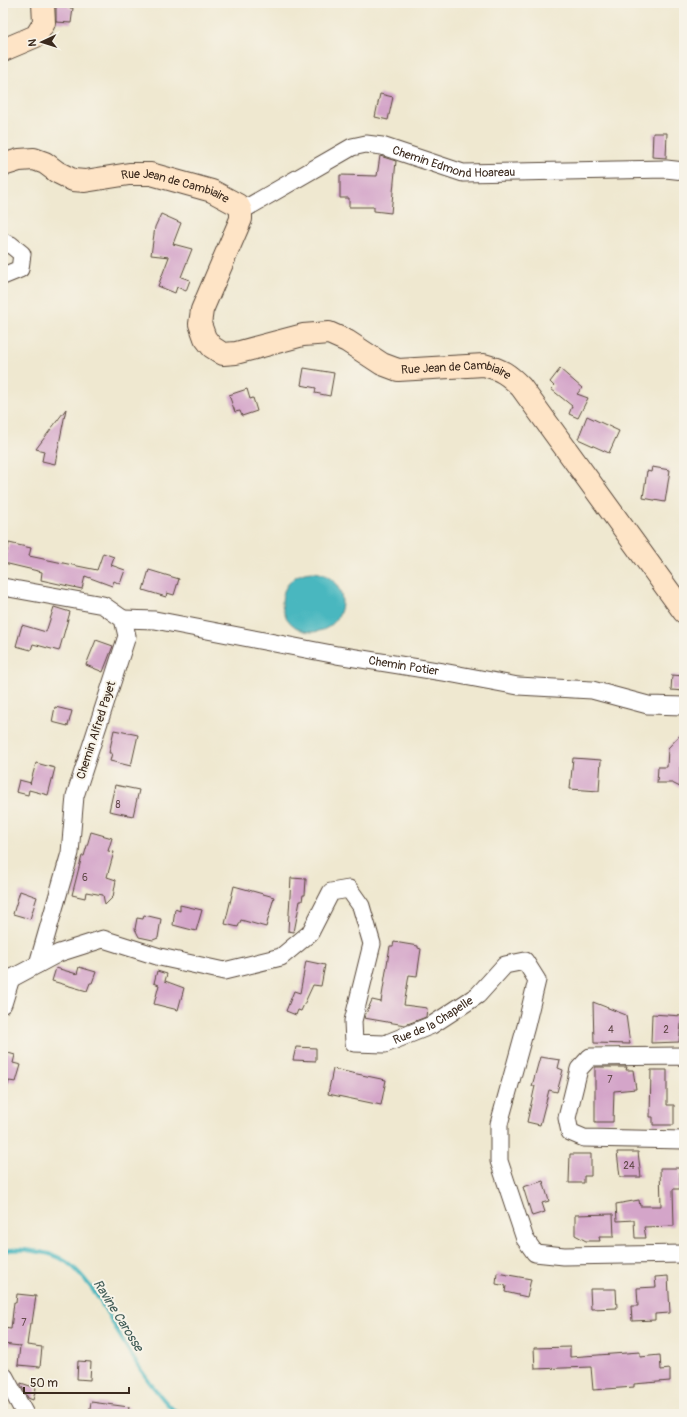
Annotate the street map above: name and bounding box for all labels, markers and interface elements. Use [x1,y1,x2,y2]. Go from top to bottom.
north arrow [22,22,62,62]
text: N [26,38,39,47]
street label: Chemin Edmond Hoareau [390,143,515,182]
street label: Rue Jean de Cambiaire [120,167,232,207]
street label: Rue Jean de Cambiaire [401,358,514,383]
street label: Chemin Potier [367,653,441,679]
street label: Chemin Alfred Payet [74,679,119,781]
house number: 8 [115,799,121,811]
house number: 6 [82,872,88,884]
street label: Rue de la Chapelle [391,993,476,1048]
house number: 4 [608,1024,614,1036]
house number: 2 [663,1024,669,1036]
house number: 7 [607,1074,613,1086]
house number: 24 [623,1160,635,1172]
water label: Ravine Carosse [90,1277,147,1356]
house number: 7 [21,1317,27,1329]
scale bar [24,1369,129,1395]
text: 50 m [30,1376,58,1391]

